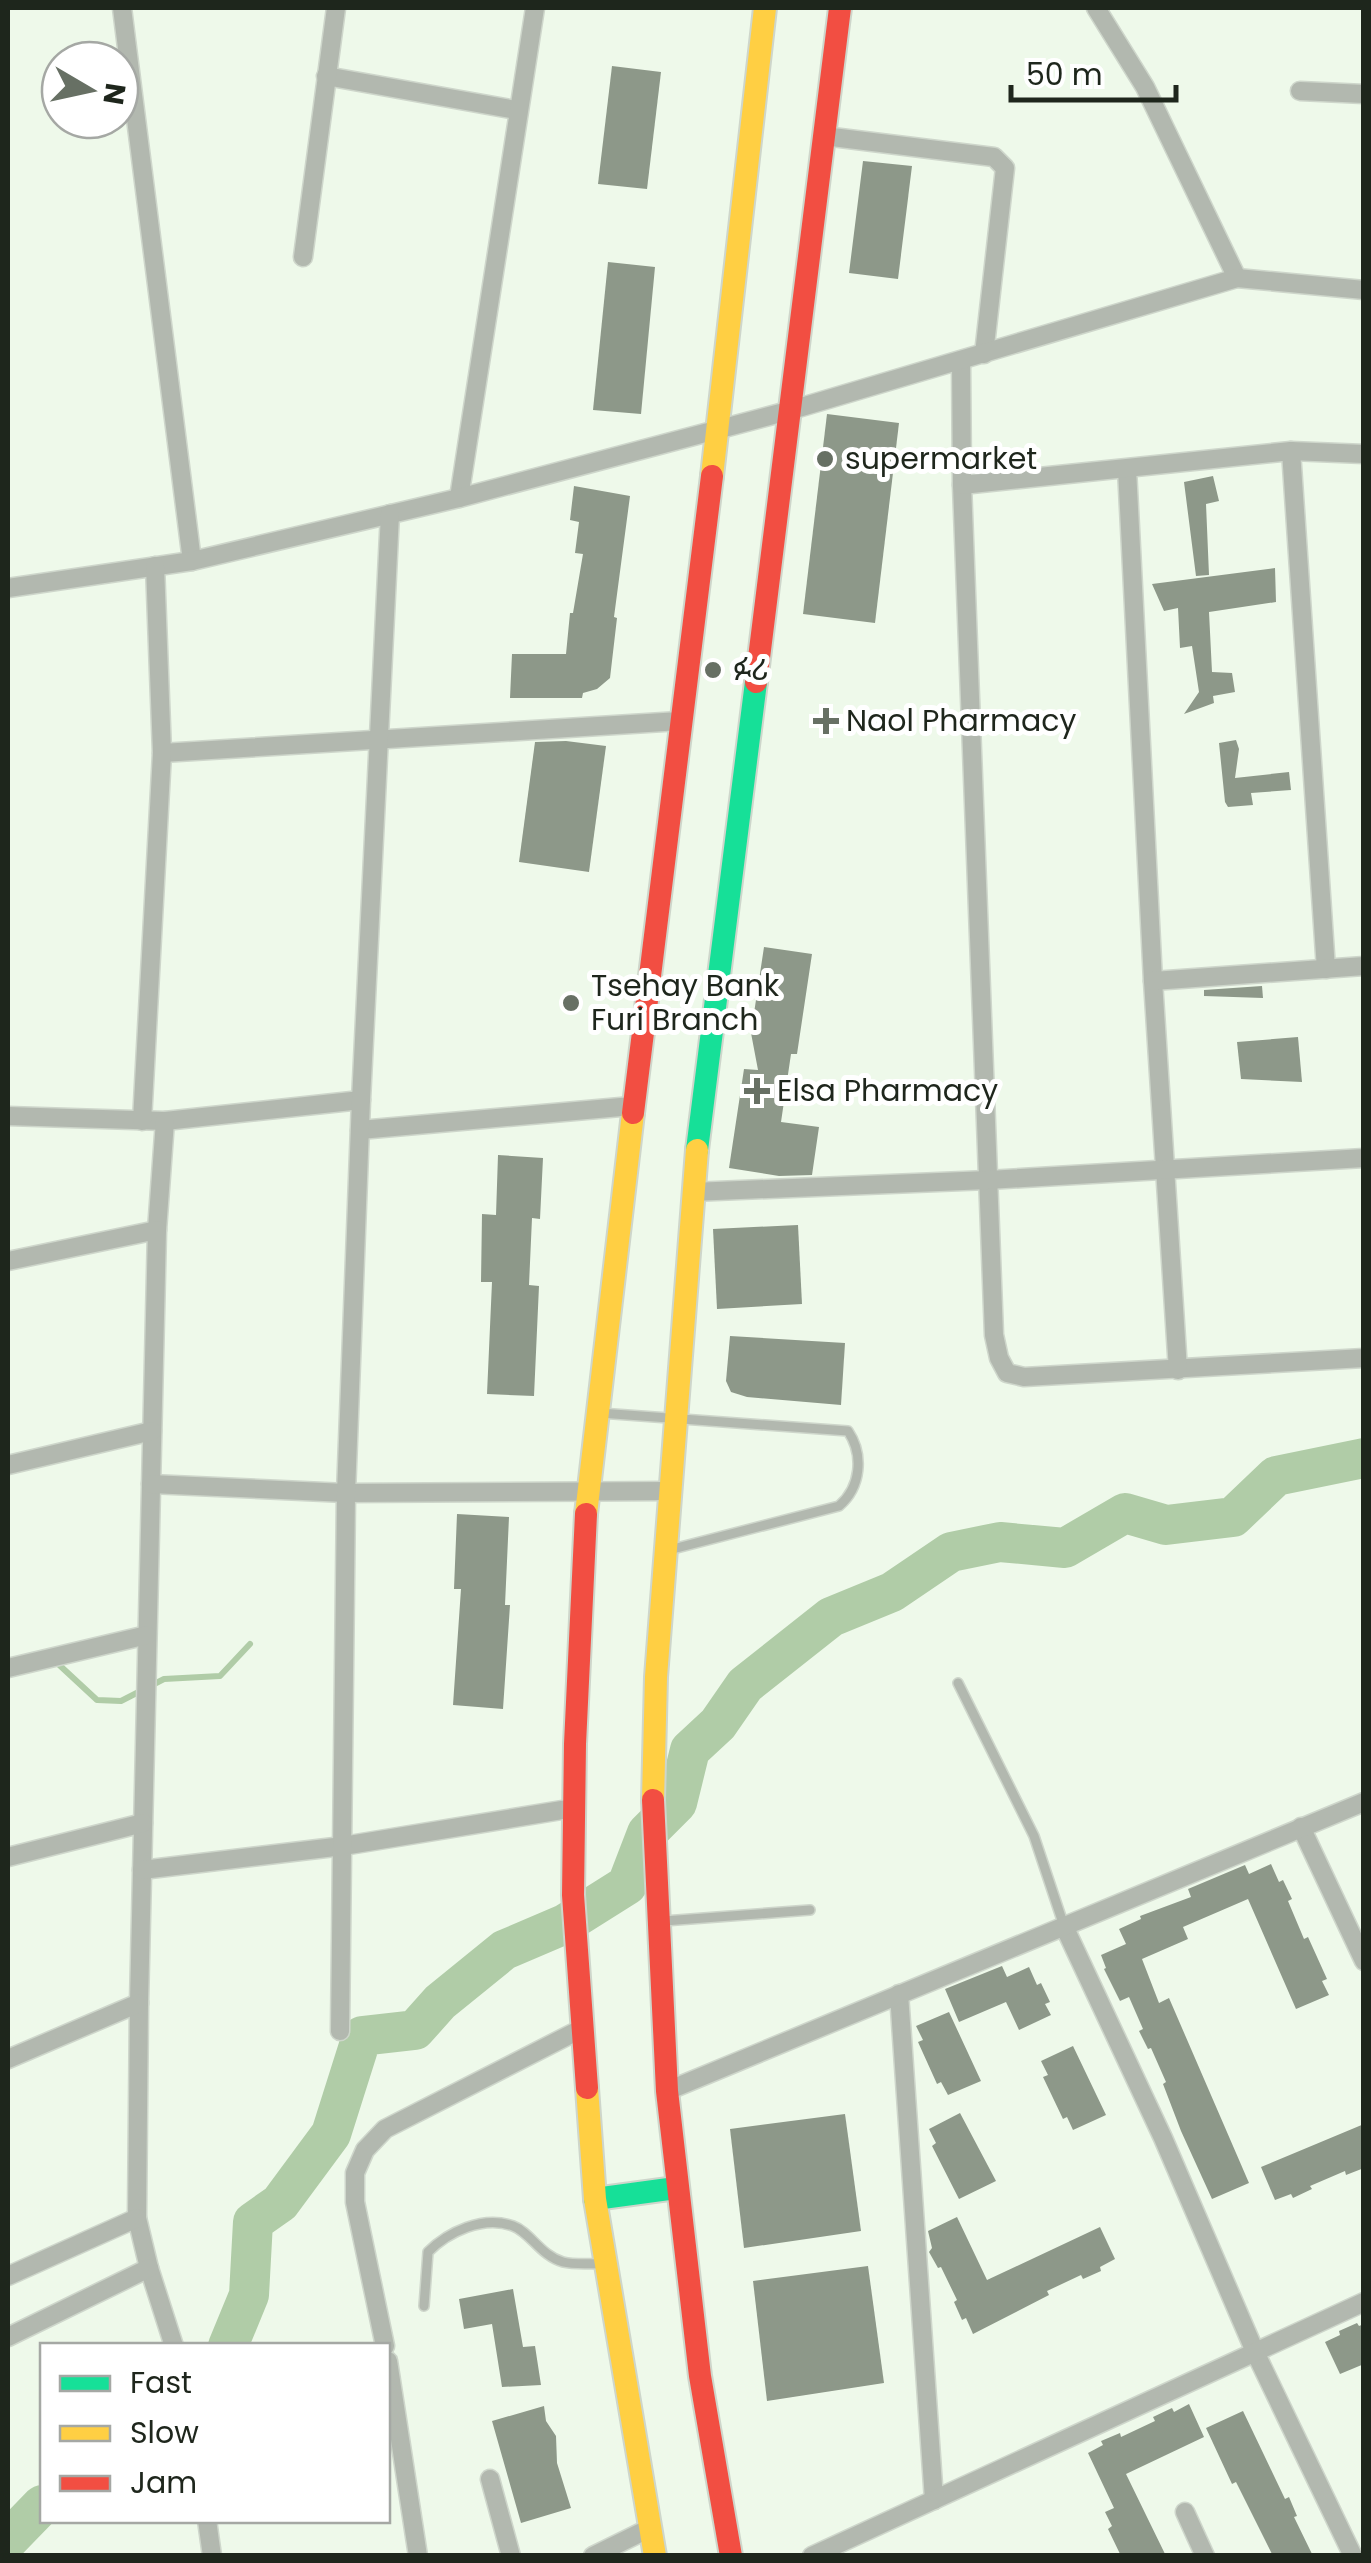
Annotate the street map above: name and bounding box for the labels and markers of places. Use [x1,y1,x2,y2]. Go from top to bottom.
place label: supermarket [845,437,1037,480]
marker: supermarket [814,448,836,470]
place label: ፉሪ [733,648,769,691]
marker: ፉሪ [702,659,724,681]
place label: Naol Pharmacy [846,699,1076,742]
marker: Naol Pharmacy [815,710,837,732]
place label: Tsehay Bank Furi Branch [591,964,780,1041]
marker: Tsehay Bank Furi Branch [560,992,582,1014]
place label: Elsa Pharmacy [777,1069,998,1112]
marker: Elsa Pharmacy [746,1080,768,1102]

